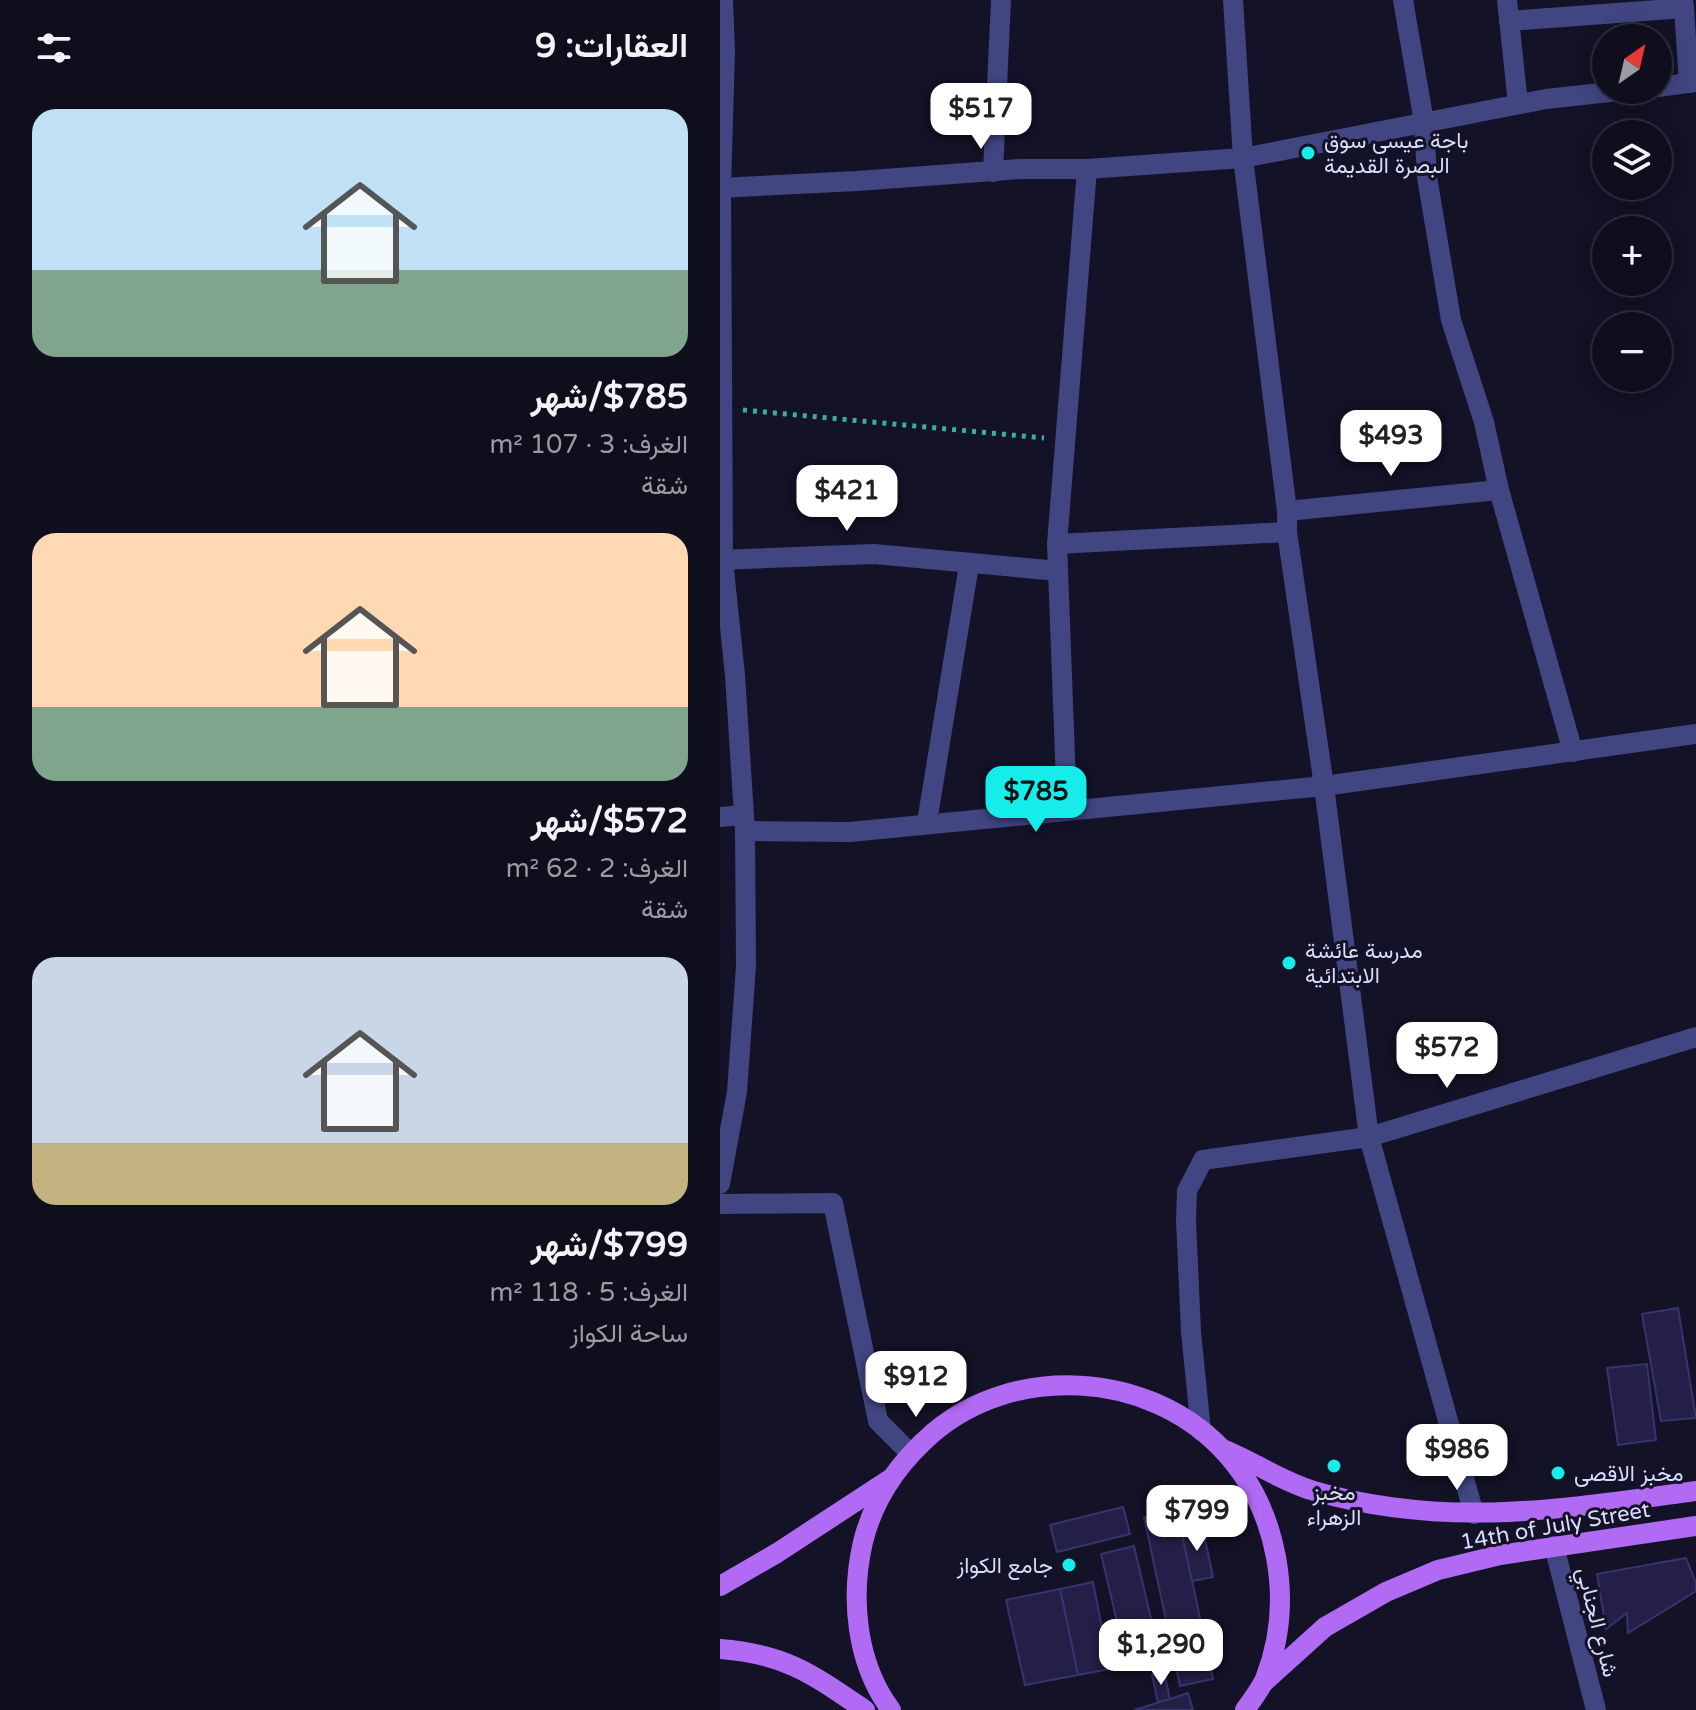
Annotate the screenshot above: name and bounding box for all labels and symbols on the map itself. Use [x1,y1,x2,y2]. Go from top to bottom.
north arrow [1592,24,1672,104]
pin: $517 [934,83,1028,151]
place label: باجة عيسى سوق البصرة القديمة [1324,128,1469,179]
marker: باجة عيسى سوق البصرة القديمة [1299,144,1317,162]
pin: $493 [1344,410,1438,478]
pin: $421 [800,465,894,533]
pin: $785 [989,766,1083,834]
place label: مدرسة عائشة الابتدائية [1305,938,1423,989]
marker: مدرسة عائشة الابتدائية [1280,954,1298,972]
pin: $572 [1400,1022,1494,1090]
pin: $912 [869,1351,963,1419]
pin: $986 [1410,1424,1504,1492]
marker: مخبز الزهراء [1325,1457,1343,1475]
place label: مخبز الاقصى [1574,1461,1683,1487]
marker: مخبز الاقصى [1549,1464,1567,1482]
place label: مخبز الزهراء [1307,1480,1361,1531]
pin: $799 [1150,1485,1244,1553]
street label: 14th of July Street [1458,1497,1652,1555]
place label: جامع الكواز [956,1553,1053,1580]
marker: جامع الكواز [1060,1556,1078,1574]
street label: شارع الجنابي [1566,1565,1623,1681]
pin: $1,290 [1096,1619,1226,1687]

